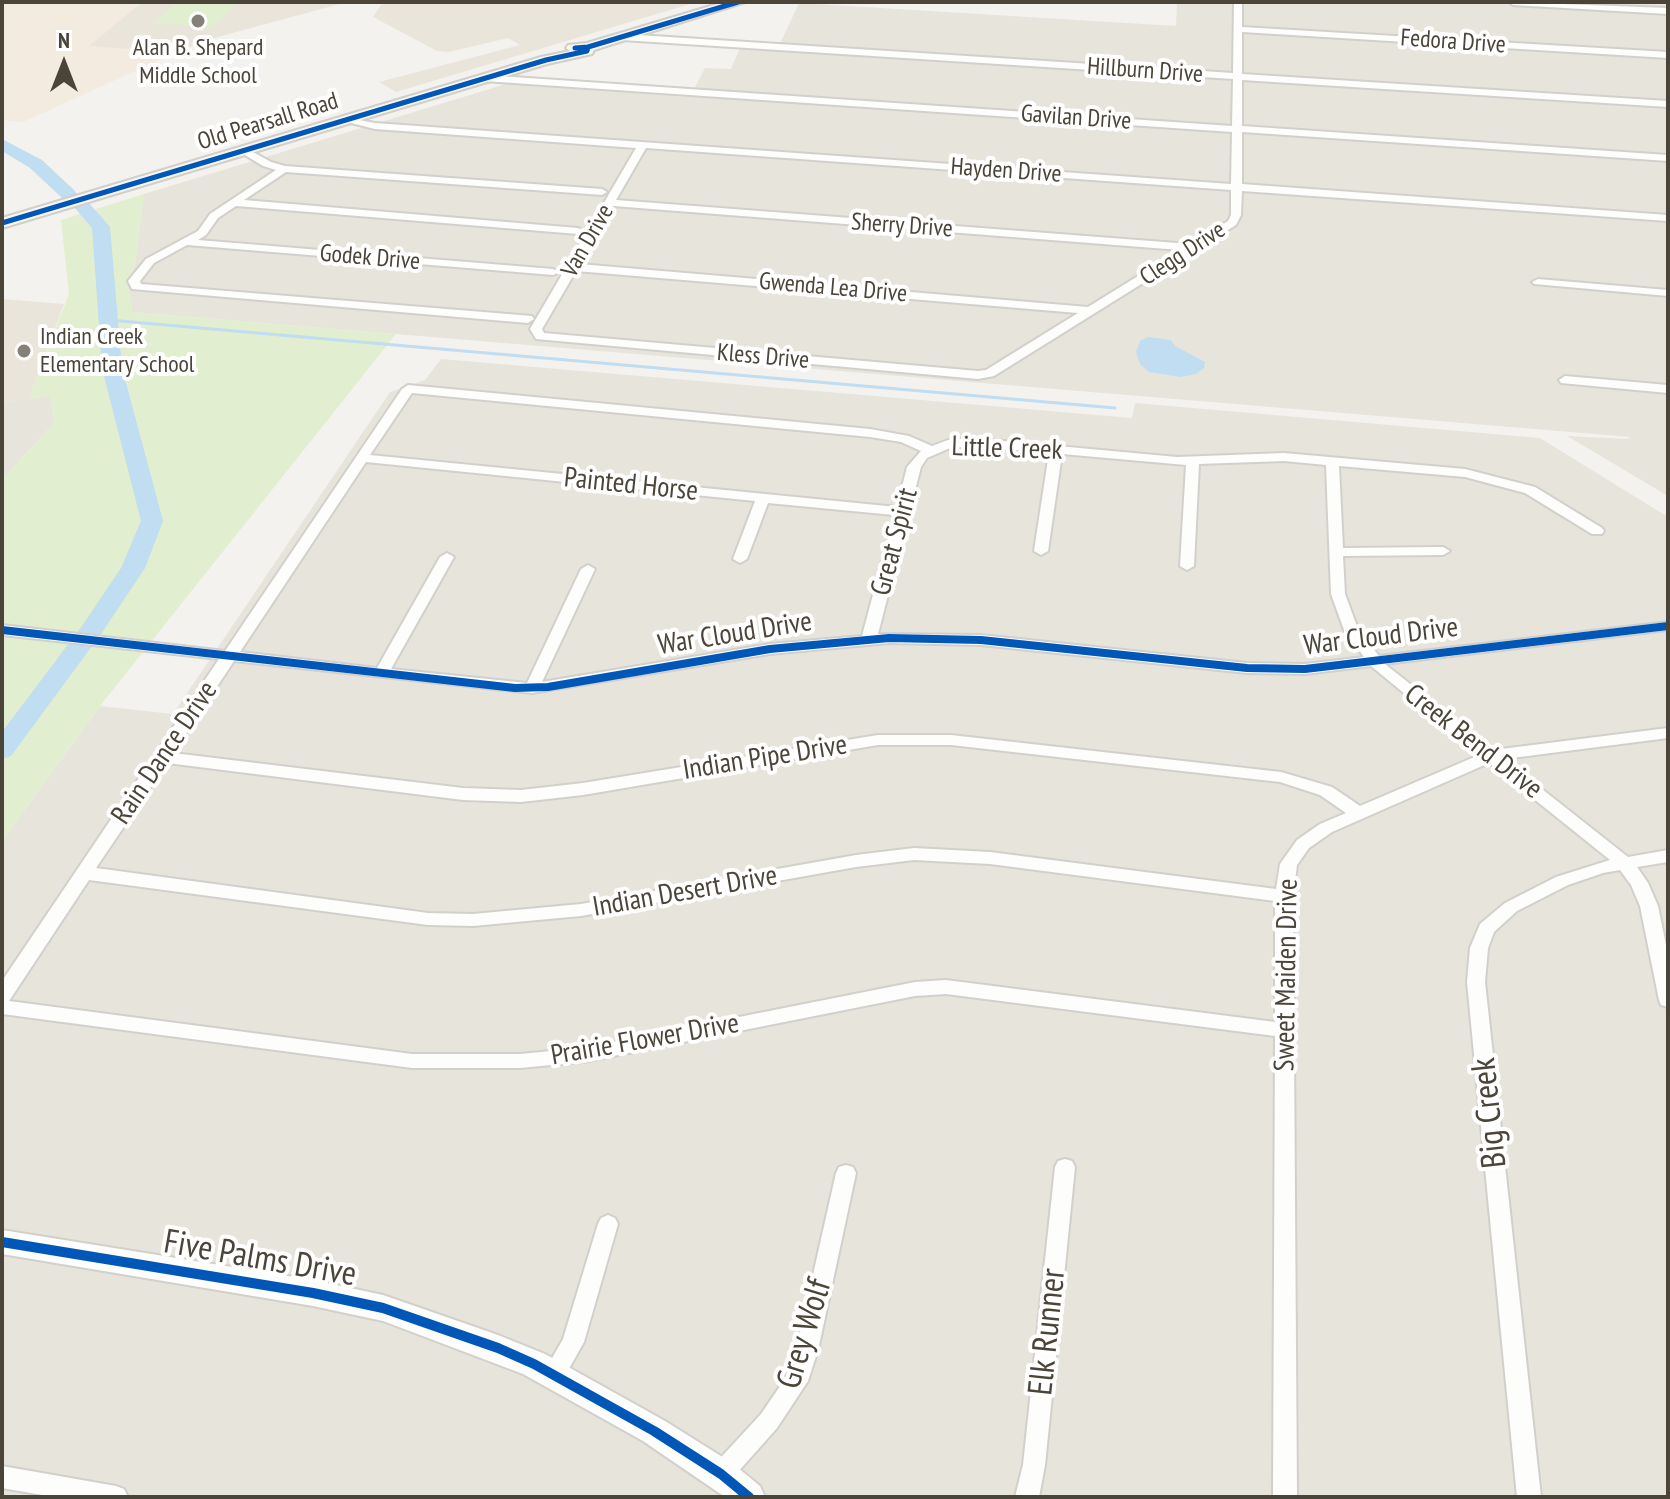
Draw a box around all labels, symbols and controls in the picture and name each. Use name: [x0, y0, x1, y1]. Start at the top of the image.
marker: Alan B. Shepard Middle School: [189, 12, 207, 30]
north arrow: [24, 24, 104, 104]
street label: Fedora Drive: [1399, 24, 1507, 60]
text: N: [58, 26, 70, 54]
place label: Alan B. Shepard Middle School: [133, 34, 263, 90]
street label: Hillburn Drive: [1086, 53, 1204, 89]
street label: Old Pearsall Road: [194, 87, 342, 157]
street label: Gavilan Drive: [1020, 100, 1132, 136]
street label: Hayden Drive: [950, 153, 1062, 189]
street label: Van Drive: [556, 200, 620, 282]
street label: Sherry Drive: [850, 208, 954, 244]
street label: Clegg Drive: [1135, 216, 1231, 292]
street label: Godek Drive: [319, 239, 421, 277]
street label: Gwenda Lea Drive: [758, 267, 908, 309]
place label: Indian Creek Elementary School: [40, 323, 194, 379]
street label: Kless Drive: [716, 339, 810, 375]
marker: Indian Creek Elementary School: [15, 342, 33, 360]
street label: Little Creek: [951, 430, 1063, 468]
street label: Painted Horse: [562, 461, 700, 509]
street label: Great Spirit: [865, 485, 925, 599]
street label: War Cloud Drive: [656, 605, 814, 663]
street label: War Cloud Drive: [1302, 611, 1460, 663]
street label: Rain Dance Drive: [105, 675, 225, 831]
street label: Creek Bend Drive: [1397, 678, 1549, 806]
street label: Indian Pipe Drive: [681, 728, 849, 788]
street label: Indian Desert Drive: [590, 859, 780, 925]
street label: Sweet Maiden Drive: [1269, 878, 1305, 1072]
street label: Prairie Flower Drive: [548, 1007, 742, 1073]
street label: Big Creek: [1464, 1056, 1516, 1170]
street label: Five Palms Drive: [161, 1222, 359, 1296]
street label: Elk Runner: [1021, 1267, 1075, 1397]
street label: Grey Wolf: [769, 1274, 841, 1394]

